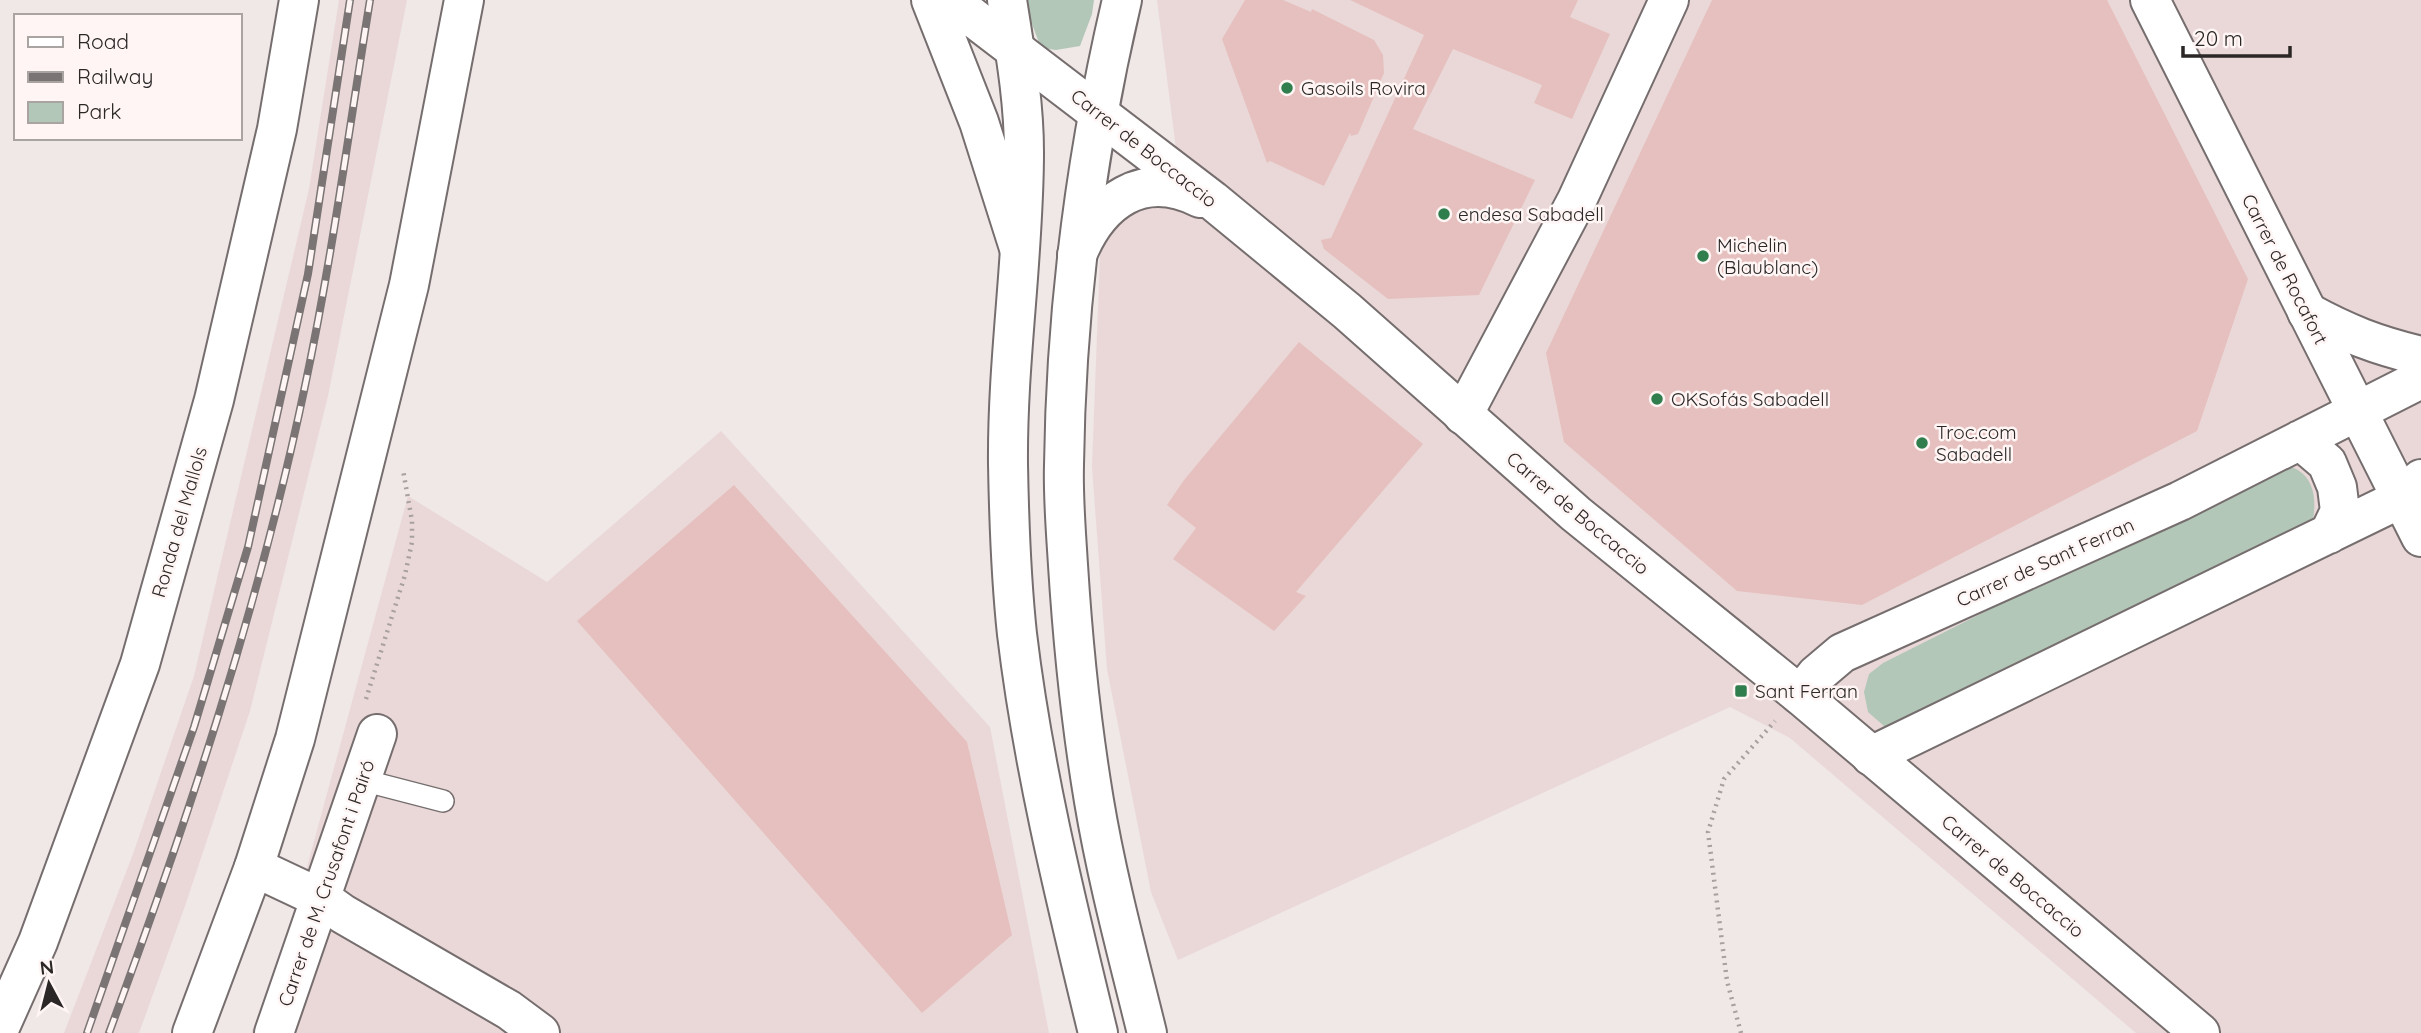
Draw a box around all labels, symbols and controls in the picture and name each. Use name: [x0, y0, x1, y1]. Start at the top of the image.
legend: [14, 14, 242, 140]
scale bar: [2183, 14, 2290, 58]
text: 20 m: [2194, 25, 2243, 51]
text: Road: [77, 28, 129, 54]
text: Railway: [77, 63, 153, 89]
place label: Gasoils Rovira: [1301, 76, 1426, 100]
marker: Gasoils Rovira: [1279, 80, 1295, 96]
street label: Carrer de Boccaccio: [1066, 83, 1222, 213]
text: Park: [77, 98, 121, 124]
street label: Carrer de Rocafort: [2237, 190, 2333, 348]
place label: endesa Sabadell: [1458, 202, 1604, 226]
marker: endesa Sabadell: [1436, 206, 1452, 222]
place label: Michelin (Blaublanc): [1717, 233, 1818, 279]
marker: Michelin (Blaublanc): [1695, 248, 1711, 264]
place label: OKSofás Sabadell: [1671, 387, 1829, 411]
marker: OKSofás Sabadell: [1649, 391, 1665, 407]
place label: Troc.com Sabadell: [1936, 420, 2017, 466]
marker: Troc.com Sabadell: [1914, 435, 1930, 451]
street label: Ronda del Mallols: [146, 444, 212, 600]
street label: Carrer de Boccaccio: [1502, 446, 1654, 580]
street label: Carrer de Sant Ferran: [1953, 512, 2137, 612]
place label: Sant Ferran: [1755, 679, 1858, 703]
marker: Sant Ferran: [1733, 683, 1749, 699]
street label: Carrer de M. Crusafont i Pairó: [272, 756, 380, 1010]
street label: Carrer de Boccaccio: [1937, 809, 2089, 943]
north arrow: [14, 949, 84, 1019]
text: N: [39, 954, 55, 980]

